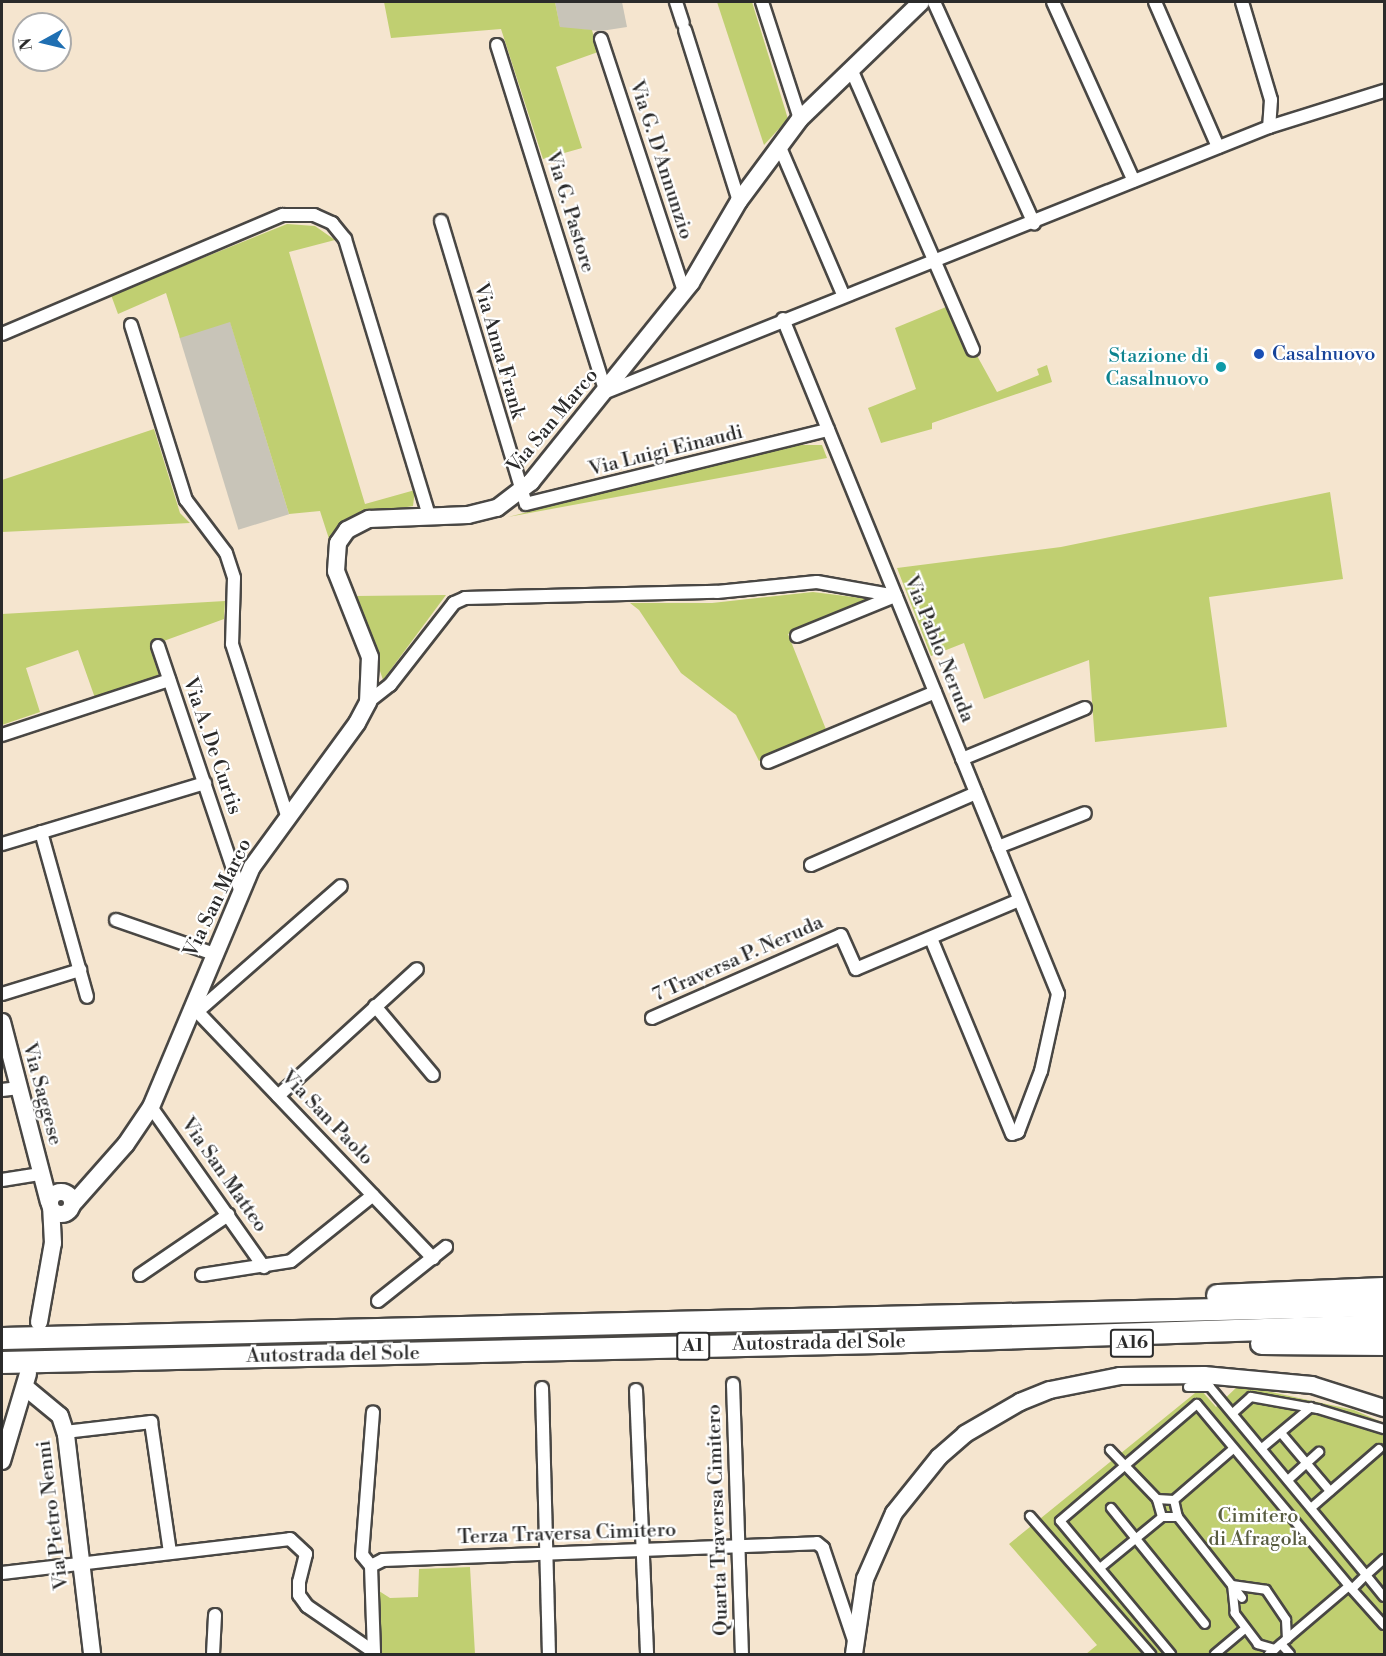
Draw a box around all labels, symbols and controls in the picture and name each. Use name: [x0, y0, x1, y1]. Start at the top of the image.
north arrow: [12, 12, 72, 72]
text: N: [15, 37, 37, 52]
street label: Via G. D'Annunzio: [624, 77, 698, 243]
street label: Via G. Pastore: [540, 148, 600, 276]
street label: Via Anna Frank: [468, 281, 530, 421]
place label: Casalnuovo: [1272, 342, 1376, 366]
place label: Stazione di Casalnuovo: [1105, 344, 1209, 391]
marker: Casalnuovo: [1250, 345, 1268, 363]
marker: Stazione di Casalnuovo: [1214, 360, 1228, 374]
street label: Via San Marco: [502, 364, 604, 478]
street label: Via Luigi Einaudi: [586, 420, 746, 482]
street label: Via Pablo Neruda: [899, 572, 979, 726]
street label: Via A. De Curtis: [177, 674, 247, 818]
street label: Via San Marco: [179, 835, 257, 961]
street label: 7 Traversa P. Neruda: [649, 911, 827, 1007]
street label: Via Saggese: [17, 1040, 67, 1148]
street label: Via San Paolo: [276, 1065, 378, 1171]
street label: Via San Matteo: [176, 1113, 272, 1237]
road number: A16: [1110, 1328, 1154, 1358]
street label: Autostrada del Sole: [732, 1329, 906, 1357]
road number: A1: [675, 1331, 711, 1361]
street label: Autostrada del Sole: [246, 1341, 420, 1369]
street label: Quarta Traversa Cimitero: [702, 1404, 734, 1636]
street label: Via Pietro Nenni: [32, 1439, 74, 1591]
park label: Cimitero di Afragola: [1208, 1504, 1308, 1551]
street label: Terza Traversa Cimitero: [457, 1518, 677, 1550]

